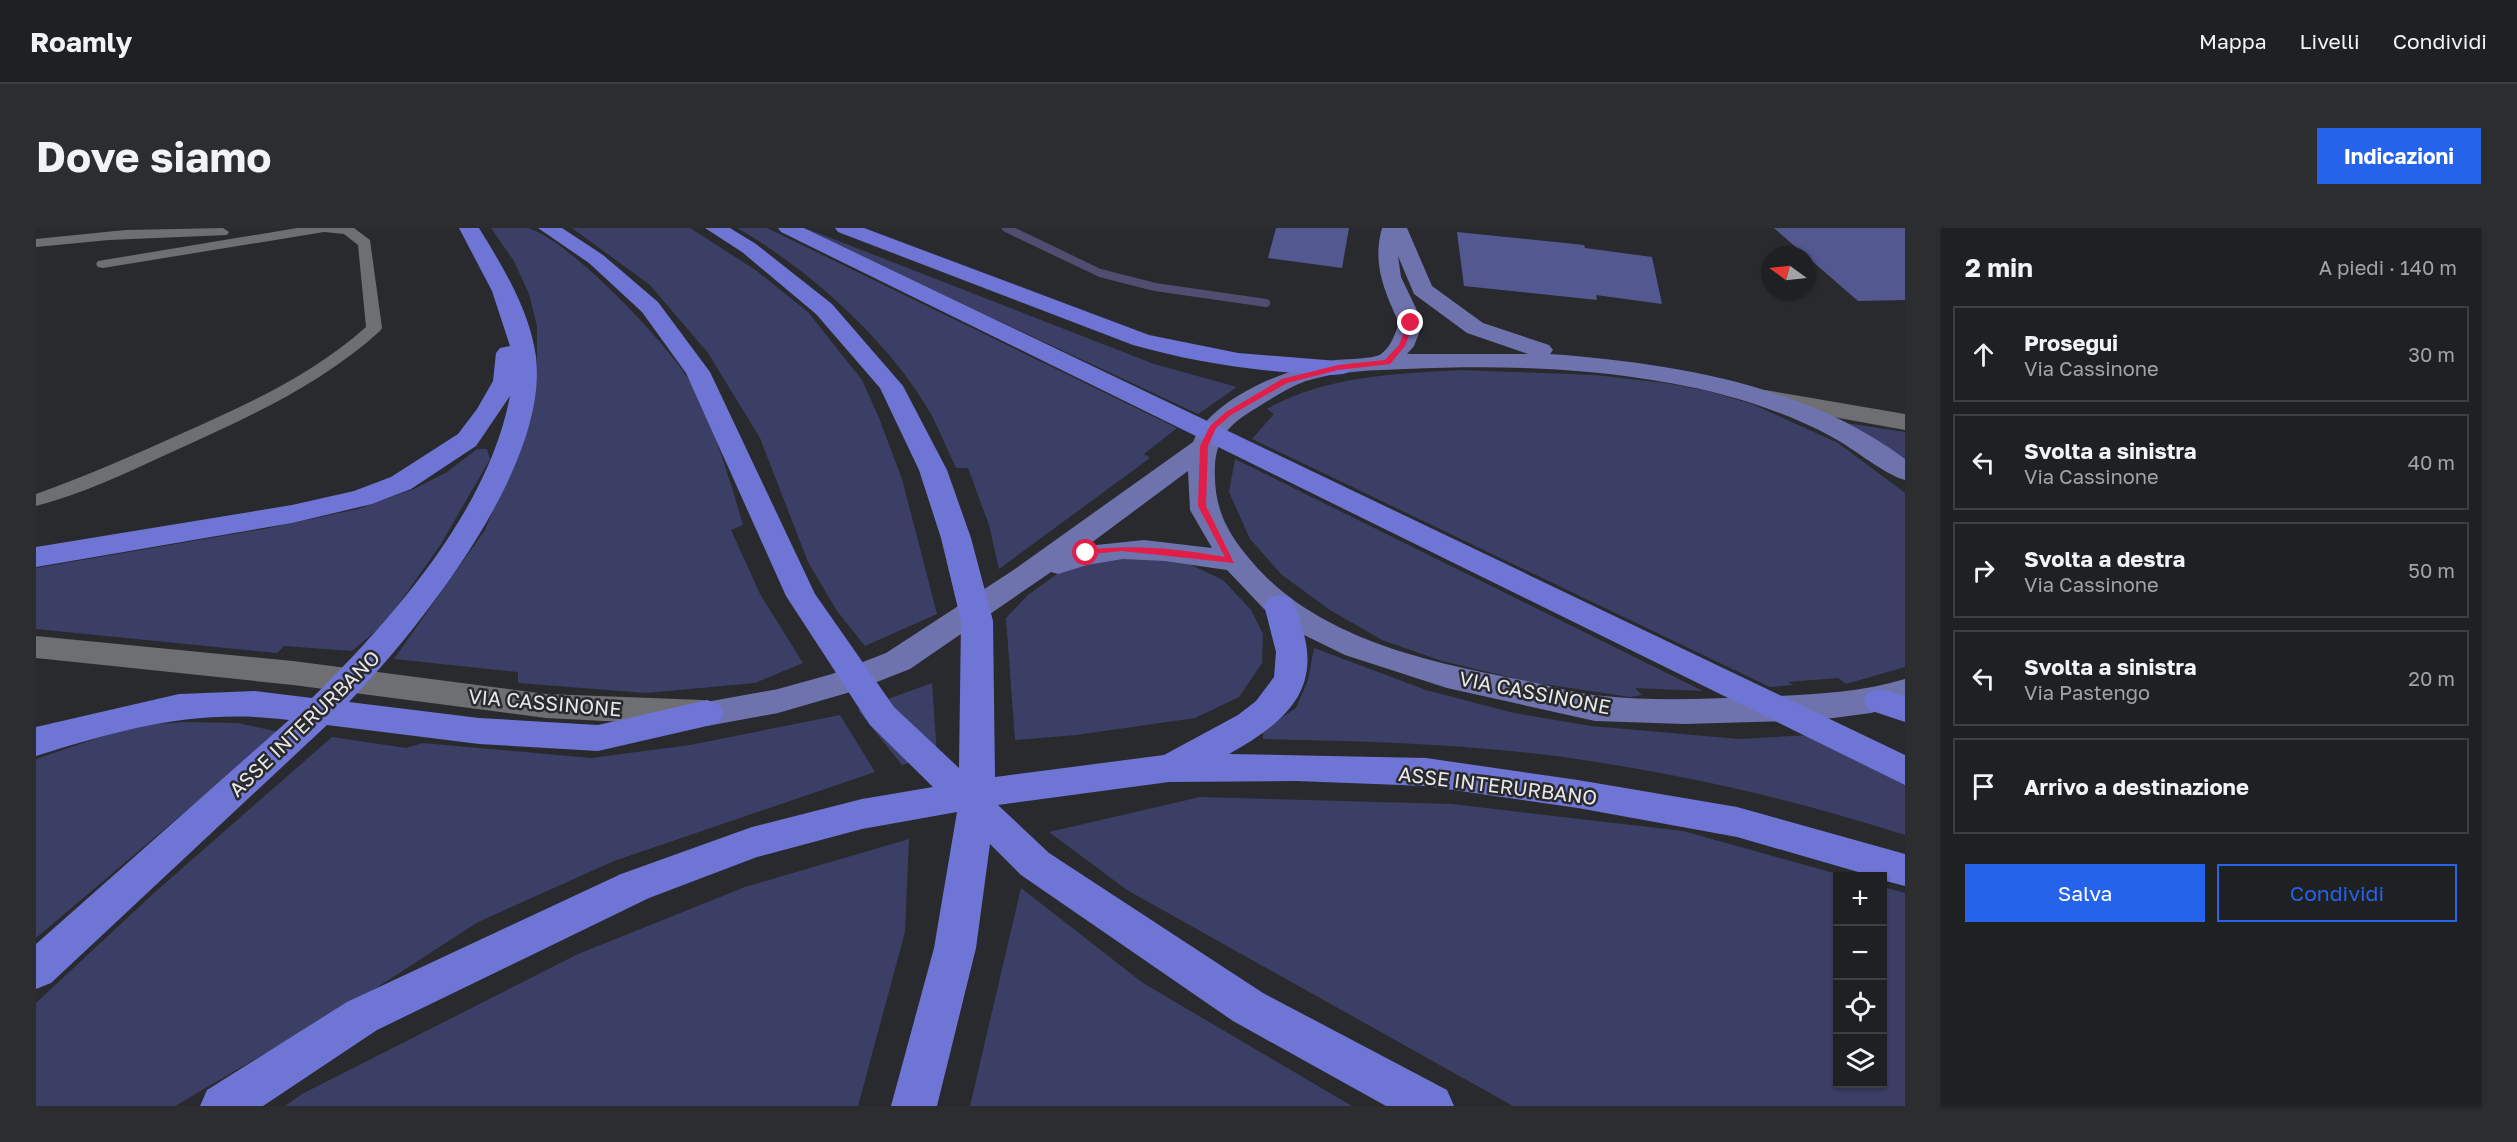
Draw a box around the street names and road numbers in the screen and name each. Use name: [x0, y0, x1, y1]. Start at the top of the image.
street label: ASSE INTERURBANO: [224, 645, 384, 801]
street label: VIA CASSINONE: [1457, 666, 1613, 718]
street label: VIA CASSINONE: [467, 683, 623, 721]
street label: ASSE INTERURBANO: [1397, 761, 1599, 809]

